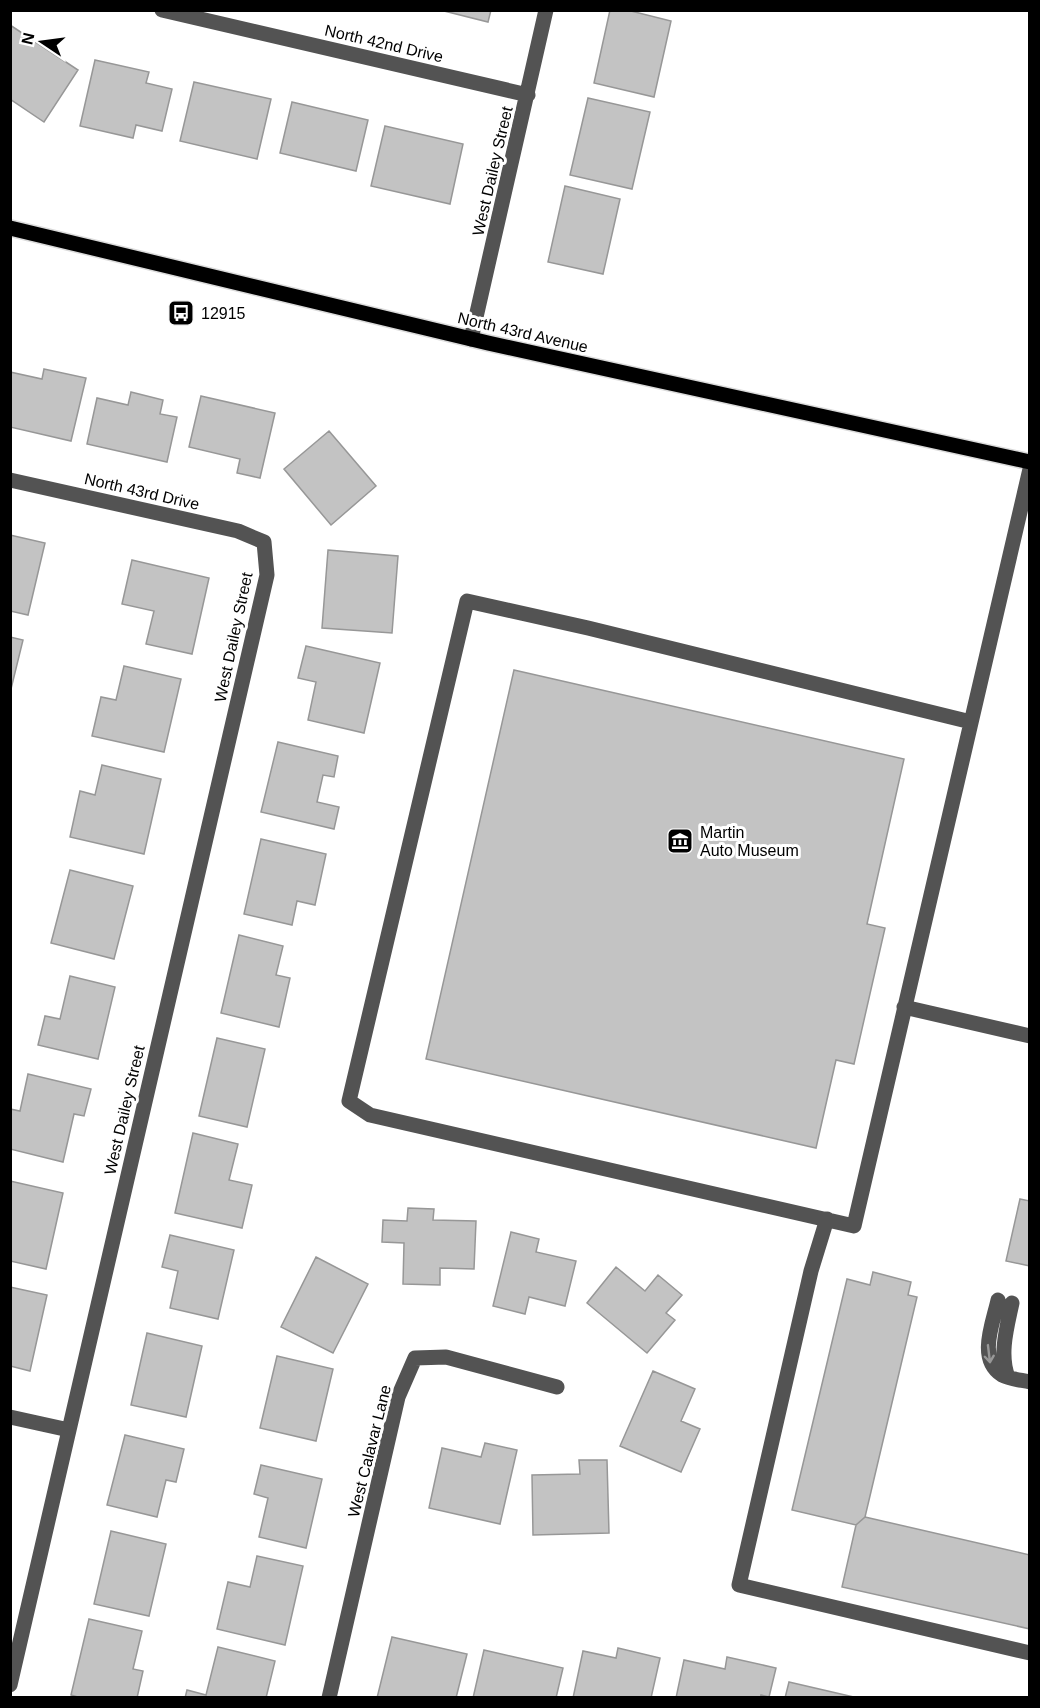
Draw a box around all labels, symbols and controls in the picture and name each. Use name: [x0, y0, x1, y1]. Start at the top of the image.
north arrow: [12, 12, 72, 72]
street label: North 42nd Drive: [323, 22, 445, 65]
text: N: [18, 31, 37, 46]
street label: West Dailey Street: [469, 104, 516, 237]
bus stop icon: 12915: [166, 298, 196, 328]
place label: 12915: [201, 305, 246, 322]
street label: North 43rd Avenue: [456, 309, 590, 356]
street label: North 43rd Drive: [83, 470, 201, 513]
street label: West Dailey Street: [211, 570, 256, 704]
place label: Martin Auto Museum: [700, 824, 799, 859]
museum icon: Martin Auto Museum: [665, 826, 695, 856]
street label: West Dailey Street: [101, 1043, 148, 1176]
one-way arrow: [984, 1344, 995, 1363]
street label: West Calavar Lane: [345, 1383, 394, 1519]

